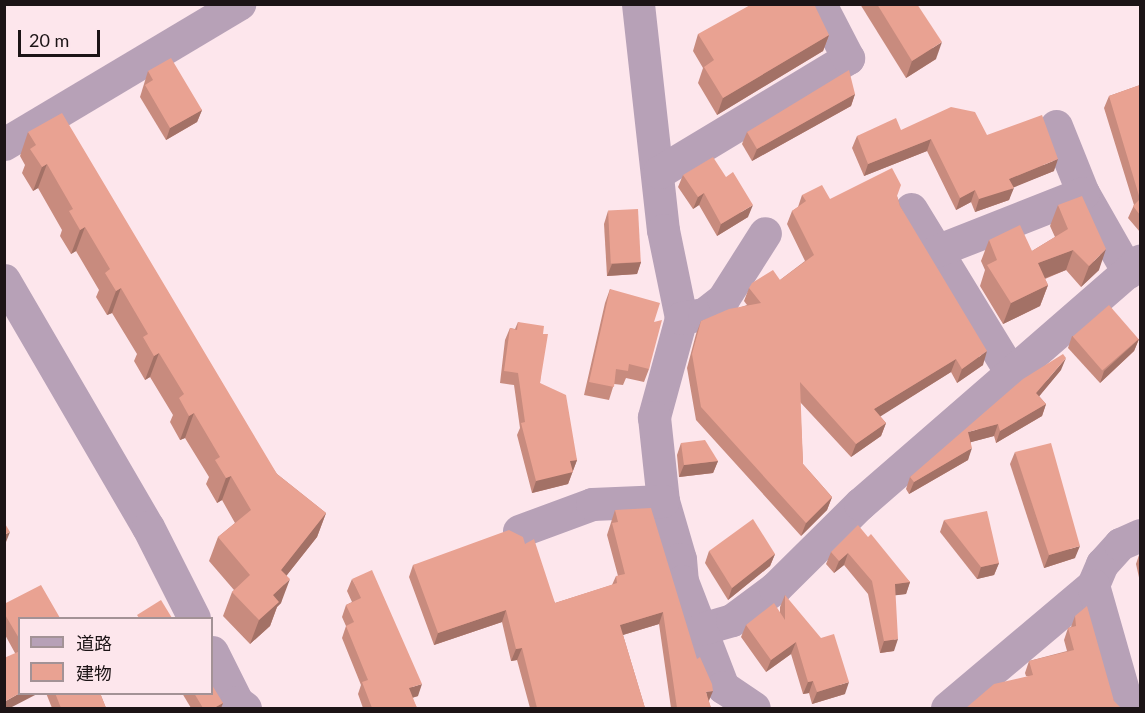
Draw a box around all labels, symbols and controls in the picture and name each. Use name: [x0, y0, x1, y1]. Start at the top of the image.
scale bar: [21, 18, 104, 56]
text: 20 m: [29, 29, 69, 51]
legend: [18, 617, 213, 695]
text: 道路: [76, 632, 112, 654]
text: 建物: [76, 662, 112, 684]

